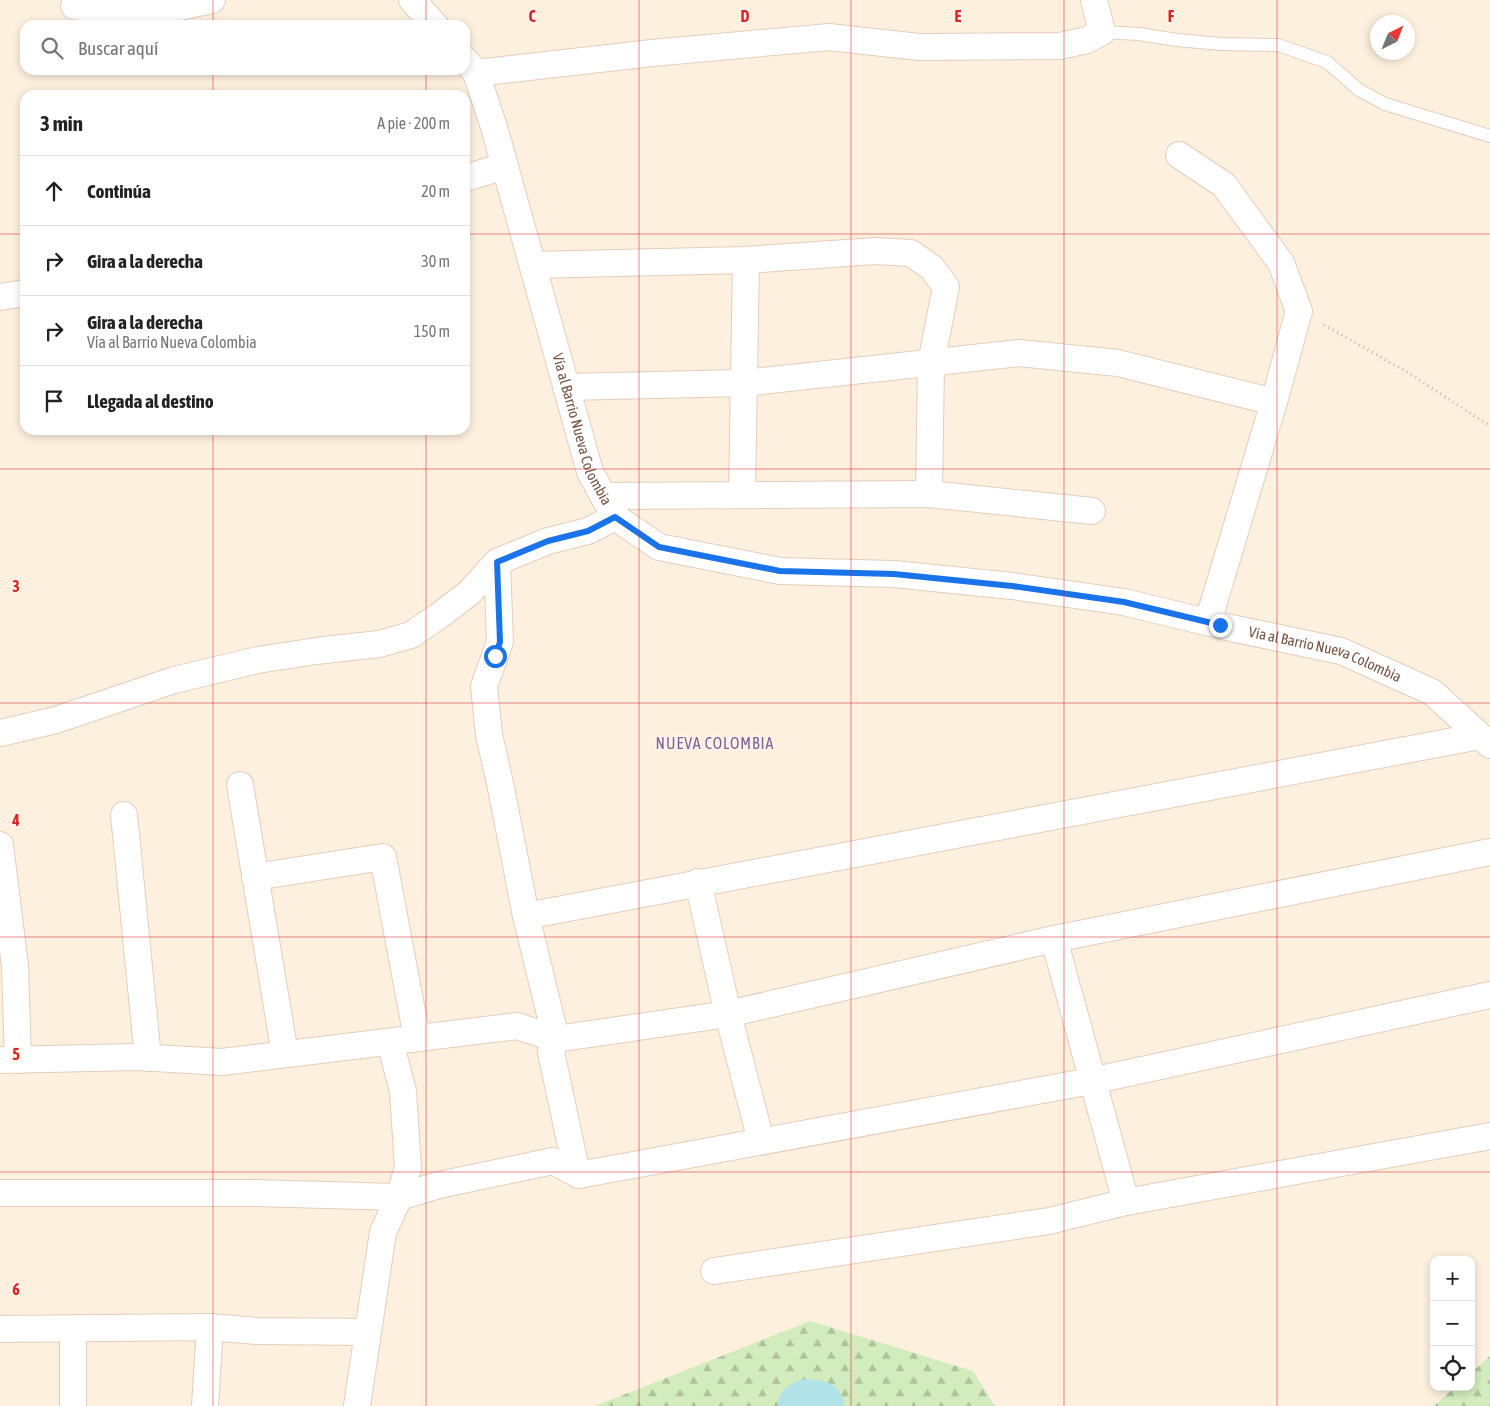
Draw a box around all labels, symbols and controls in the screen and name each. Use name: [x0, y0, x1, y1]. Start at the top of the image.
text: C: [528, 7, 536, 25]
text: D: [741, 7, 750, 25]
text: E: [955, 7, 962, 25]
text: F: [1168, 7, 1175, 25]
north arrow: [1370, 15, 1415, 60]
search box: [20, 20, 470, 75]
icon: search: [38, 34, 66, 62]
text: Buscar aquí: [78, 37, 158, 59]
text: 3 min: [40, 111, 83, 135]
text: A pie · 200 m: [377, 114, 450, 132]
icon: ahead: [40, 177, 68, 205]
text: Continúa: [87, 180, 151, 202]
text: 20 m: [421, 182, 450, 200]
icon: right: [40, 247, 68, 275]
text: Gira a la derecha: [87, 250, 203, 272]
text: 30 m: [421, 252, 450, 270]
text: Gira a la derecha: [87, 311, 203, 333]
icon: right: [40, 317, 68, 345]
text: 150 m: [414, 322, 450, 340]
text: Vía al Barrio Nueva Colombia: [87, 333, 257, 351]
street label: Vía al Barrio Nueva Colombia: [549, 351, 616, 508]
icon: arrive: [40, 387, 68, 415]
text: Llegada al destino: [87, 390, 214, 412]
text: 3: [12, 577, 20, 595]
route end: [1209, 614, 1232, 637]
street label: Vía al Barrio Nueva Colombia: [1247, 623, 1404, 685]
route start: [484, 645, 507, 668]
district label: NUEVA COLOMBIA: [656, 734, 774, 752]
text: 4: [11, 811, 20, 829]
text: 5: [12, 1045, 20, 1063]
map controls: [1430, 1256, 1475, 1391]
button: +: [1430, 1256, 1475, 1301]
text: 6: [12, 1280, 20, 1298]
button: −: [1430, 1301, 1475, 1346]
button: locate: [1430, 1346, 1475, 1391]

